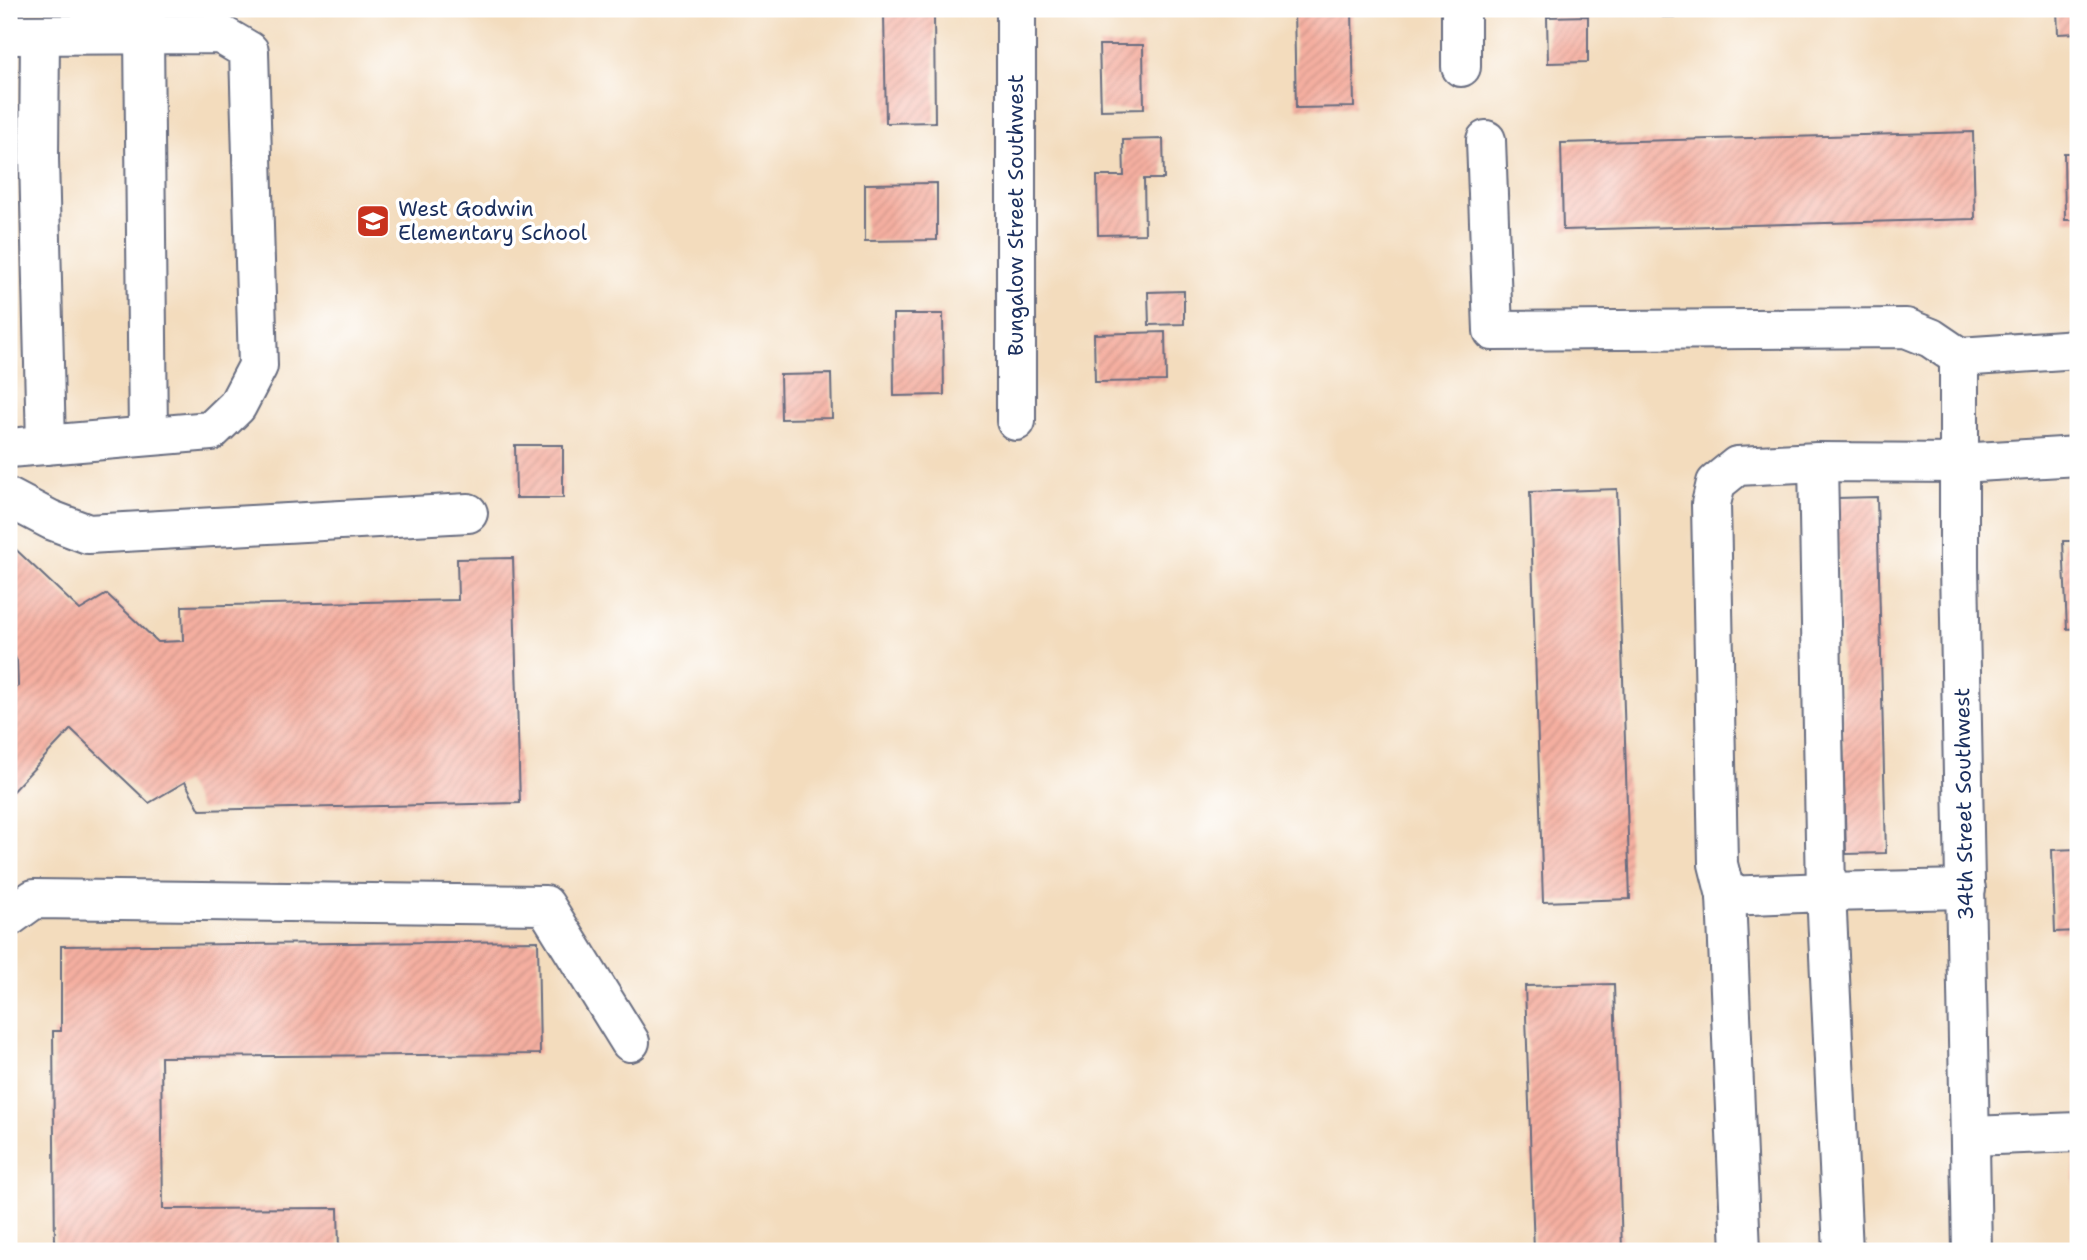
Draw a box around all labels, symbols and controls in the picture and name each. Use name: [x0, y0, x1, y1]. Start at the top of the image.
street label: Bungalow Street Southwest: [1002, 74, 1030, 356]
place label: West Godwin Elementary School: [398, 195, 588, 247]
school or university icon: West Godwin Elementary School: [354, 202, 392, 240]
street label: 34th Street Southwest: [1948, 687, 1980, 921]

